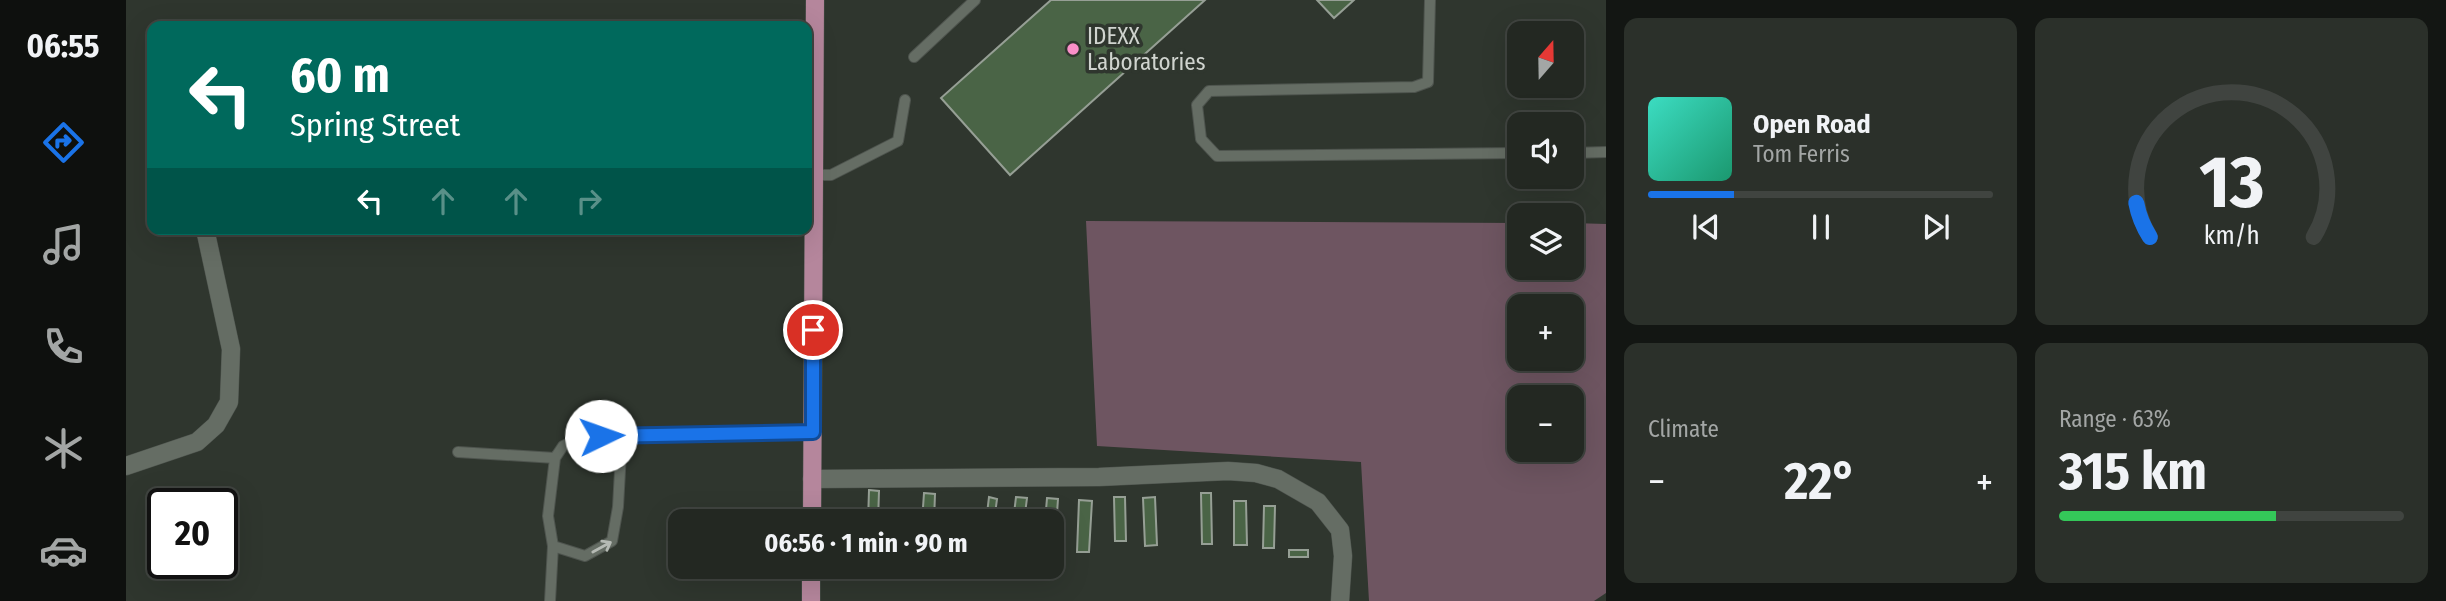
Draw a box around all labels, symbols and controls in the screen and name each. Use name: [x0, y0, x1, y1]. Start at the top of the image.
north arrow: [1507, 21, 1584, 98]
map controls: [1507, 21, 1584, 462]
place label: IDEXX Laboratories: [1087, 22, 1206, 76]
text: 06:55: [26, 27, 100, 65]
marker: IDEXX Laboratories: [1065, 41, 1081, 57]
text: 60 m: [290, 46, 390, 105]
icon: left: [175, 49, 266, 140]
text: Spring Street: [290, 106, 460, 144]
text: Open Road: [1753, 109, 1871, 140]
button: sound: [1507, 112, 1584, 189]
icon: directions: [39, 118, 88, 167]
text: Tom Ferris: [1753, 140, 1850, 168]
text: 13: [2199, 140, 2264, 227]
icon: left: [351, 182, 389, 220]
icon: ahead: [424, 182, 462, 220]
icon: ahead: [497, 182, 535, 220]
icon: right: [570, 182, 608, 220]
button: layers: [1507, 203, 1584, 280]
icon: previous: [1687, 208, 1725, 246]
icon: pause: [1802, 208, 1840, 246]
icon: next: [1917, 208, 1955, 246]
icon: music: [39, 220, 88, 269]
text: km/h: [2204, 221, 2259, 251]
button: +: [1507, 294, 1584, 371]
pin: [783, 300, 843, 360]
icon: arrive: [794, 311, 832, 349]
icon: phone: [39, 322, 88, 371]
button: −: [1507, 385, 1584, 462]
position arrow: [564, 399, 638, 473]
text: Range · 63%: [2059, 405, 2171, 433]
text: Climate: [1648, 415, 1719, 443]
icon: climate: [39, 424, 88, 473]
text: 315 km: [2059, 440, 2207, 503]
text: 22°: [1784, 450, 1857, 513]
text: −: [1648, 459, 1665, 505]
text: +: [1976, 459, 1993, 505]
speed limit sign: 20: [147, 488, 238, 579]
icon: car: [39, 526, 88, 575]
text: 06:56 · 1 min · 90 m: [764, 528, 968, 559]
one-way arrow: [591, 540, 612, 553]

